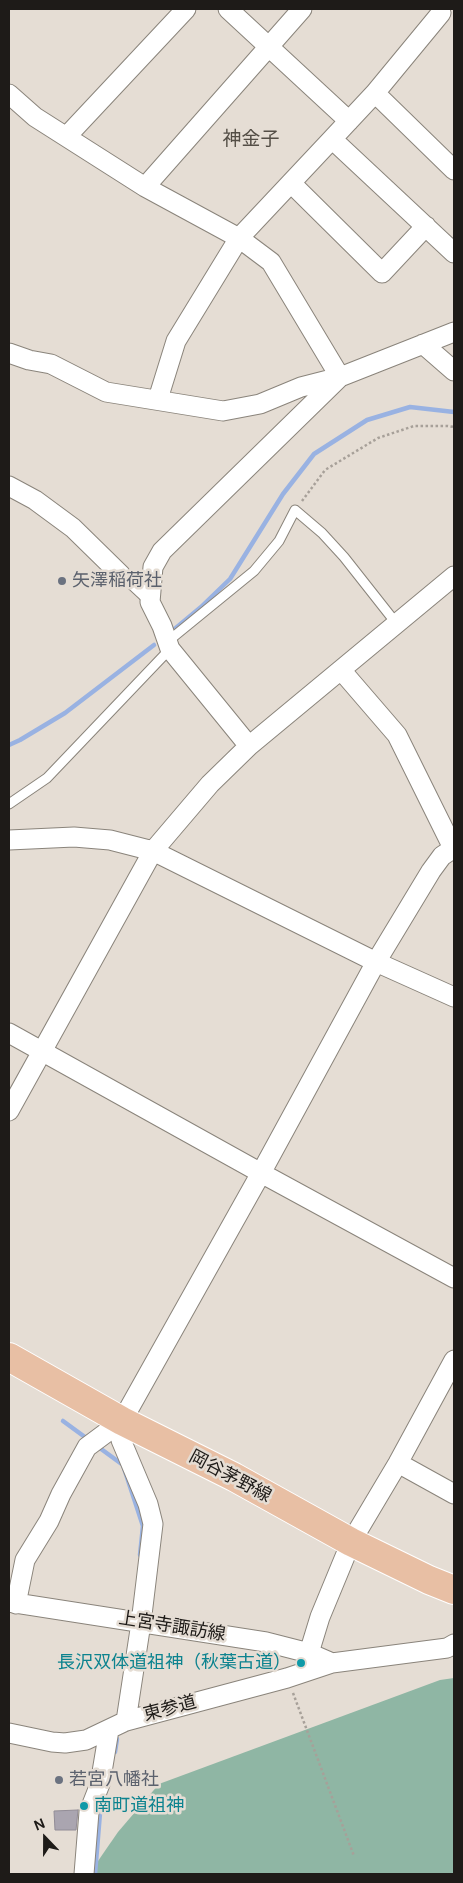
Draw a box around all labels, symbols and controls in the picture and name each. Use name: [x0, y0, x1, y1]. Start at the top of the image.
district label: 神金子: [223, 129, 279, 151]
place label: 矢澤稲荷社: [72, 570, 162, 592]
marker: 矢澤稲荷社: [56, 575, 68, 587]
street label: 岡谷茅野線: [185, 1446, 275, 1508]
street label: 上宮寺諏訪線: [117, 1608, 227, 1646]
place label: 長沢双体道祖神（秋葉古道）: [57, 1652, 291, 1674]
marker: 長沢双体道祖神（秋葉古道）: [295, 1657, 307, 1669]
street label: 東参道: [141, 1692, 199, 1726]
place label: 若宮八幡社: [69, 1769, 159, 1791]
marker: 若宮八幡社: [53, 1774, 65, 1786]
place label: 南町道祖神: [94, 1795, 184, 1817]
marker: 南町道祖神: [78, 1800, 90, 1812]
north arrow: [20, 1813, 70, 1863]
text: N: [31, 1814, 47, 1834]

